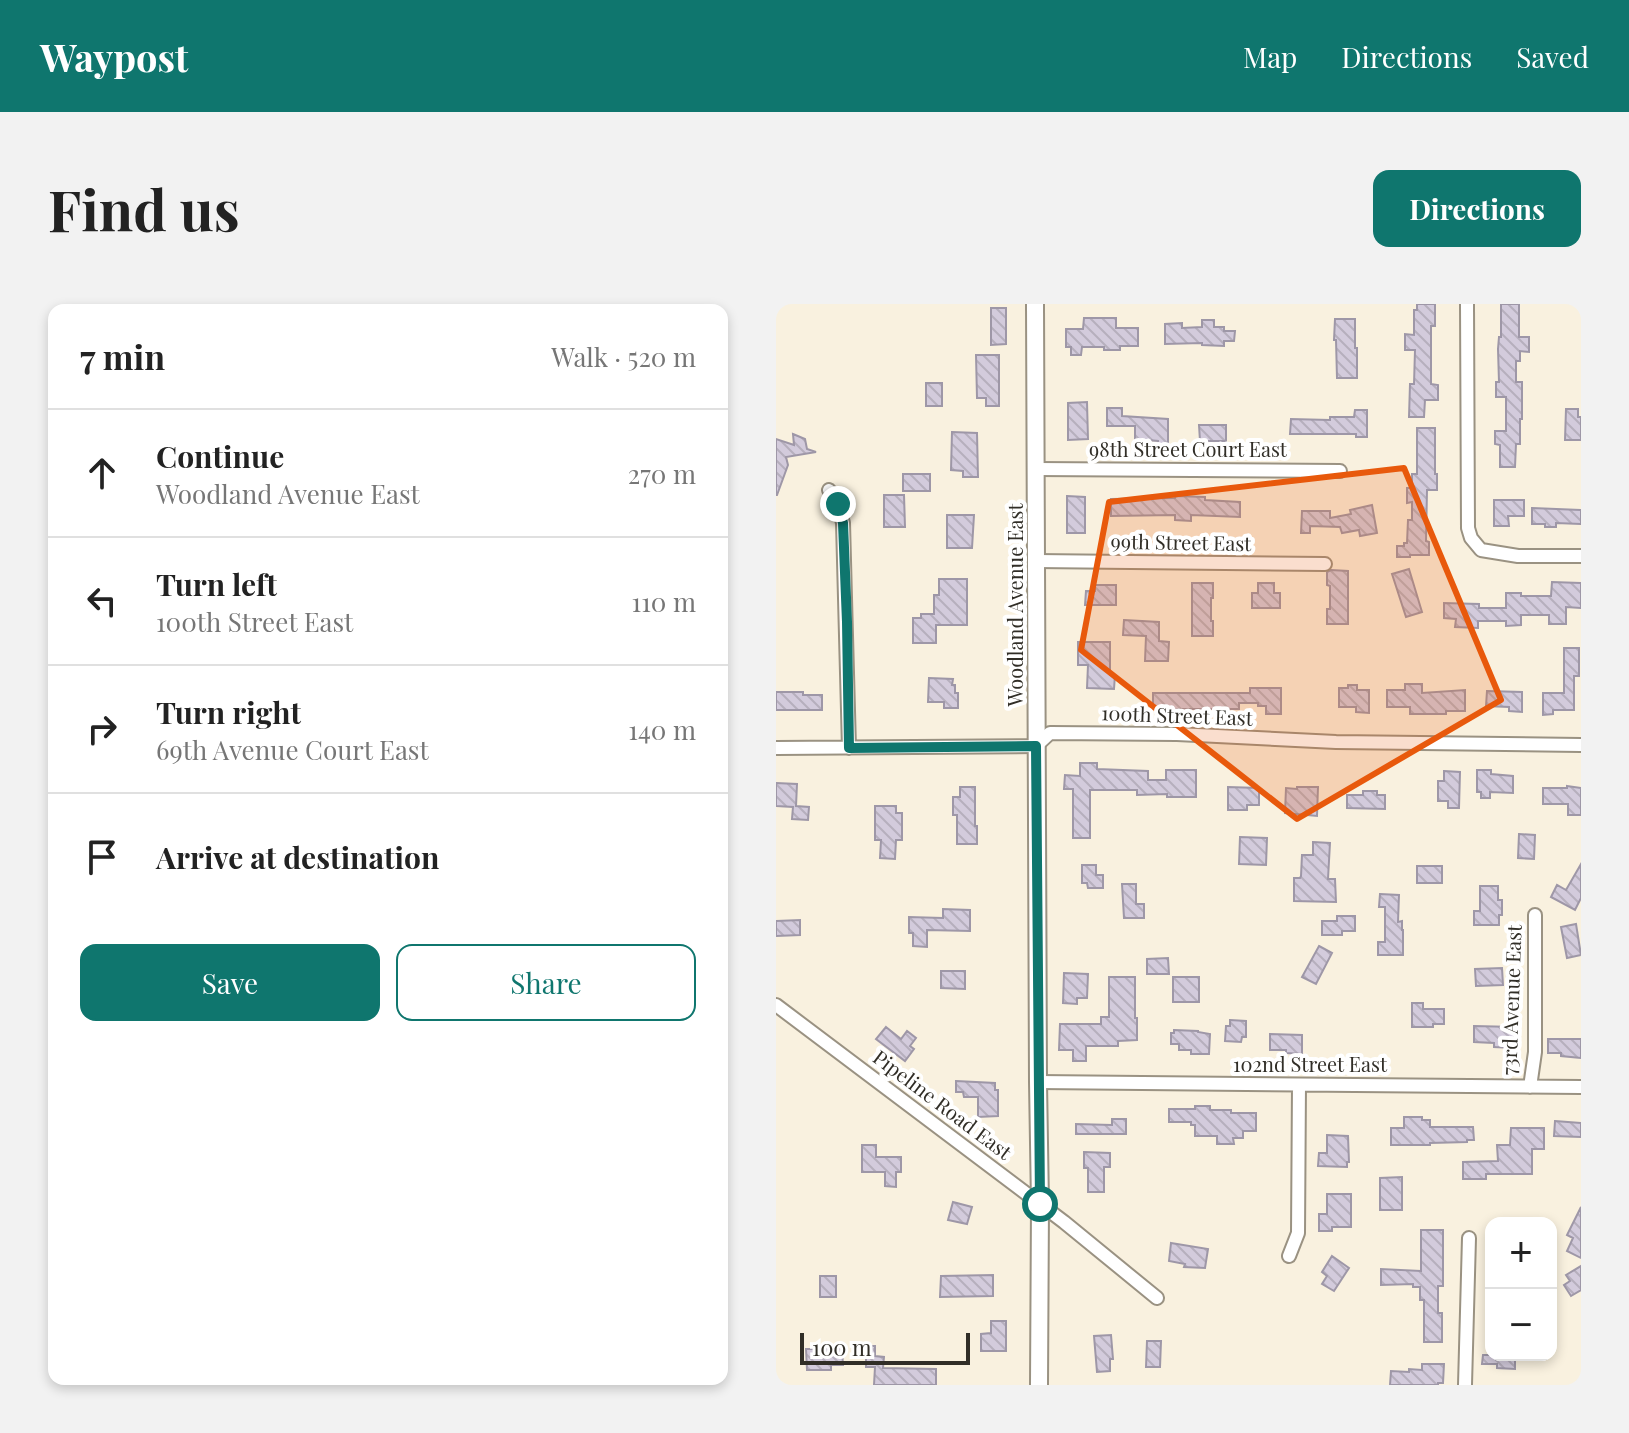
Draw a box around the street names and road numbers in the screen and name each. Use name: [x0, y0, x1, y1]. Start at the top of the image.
street label: 98th Street Court East: [1089, 435, 1288, 462]
street label: Woodland Avenue East: [1001, 503, 1028, 707]
street label: 99th Street East: [1110, 527, 1253, 556]
street label: 100th Street East: [1101, 698, 1254, 731]
street label: 73rd Avenue East: [1494, 923, 1527, 1076]
street label: Pipeline Road East: [868, 1043, 1018, 1165]
street label: 102nd Street East: [1233, 1050, 1388, 1077]

